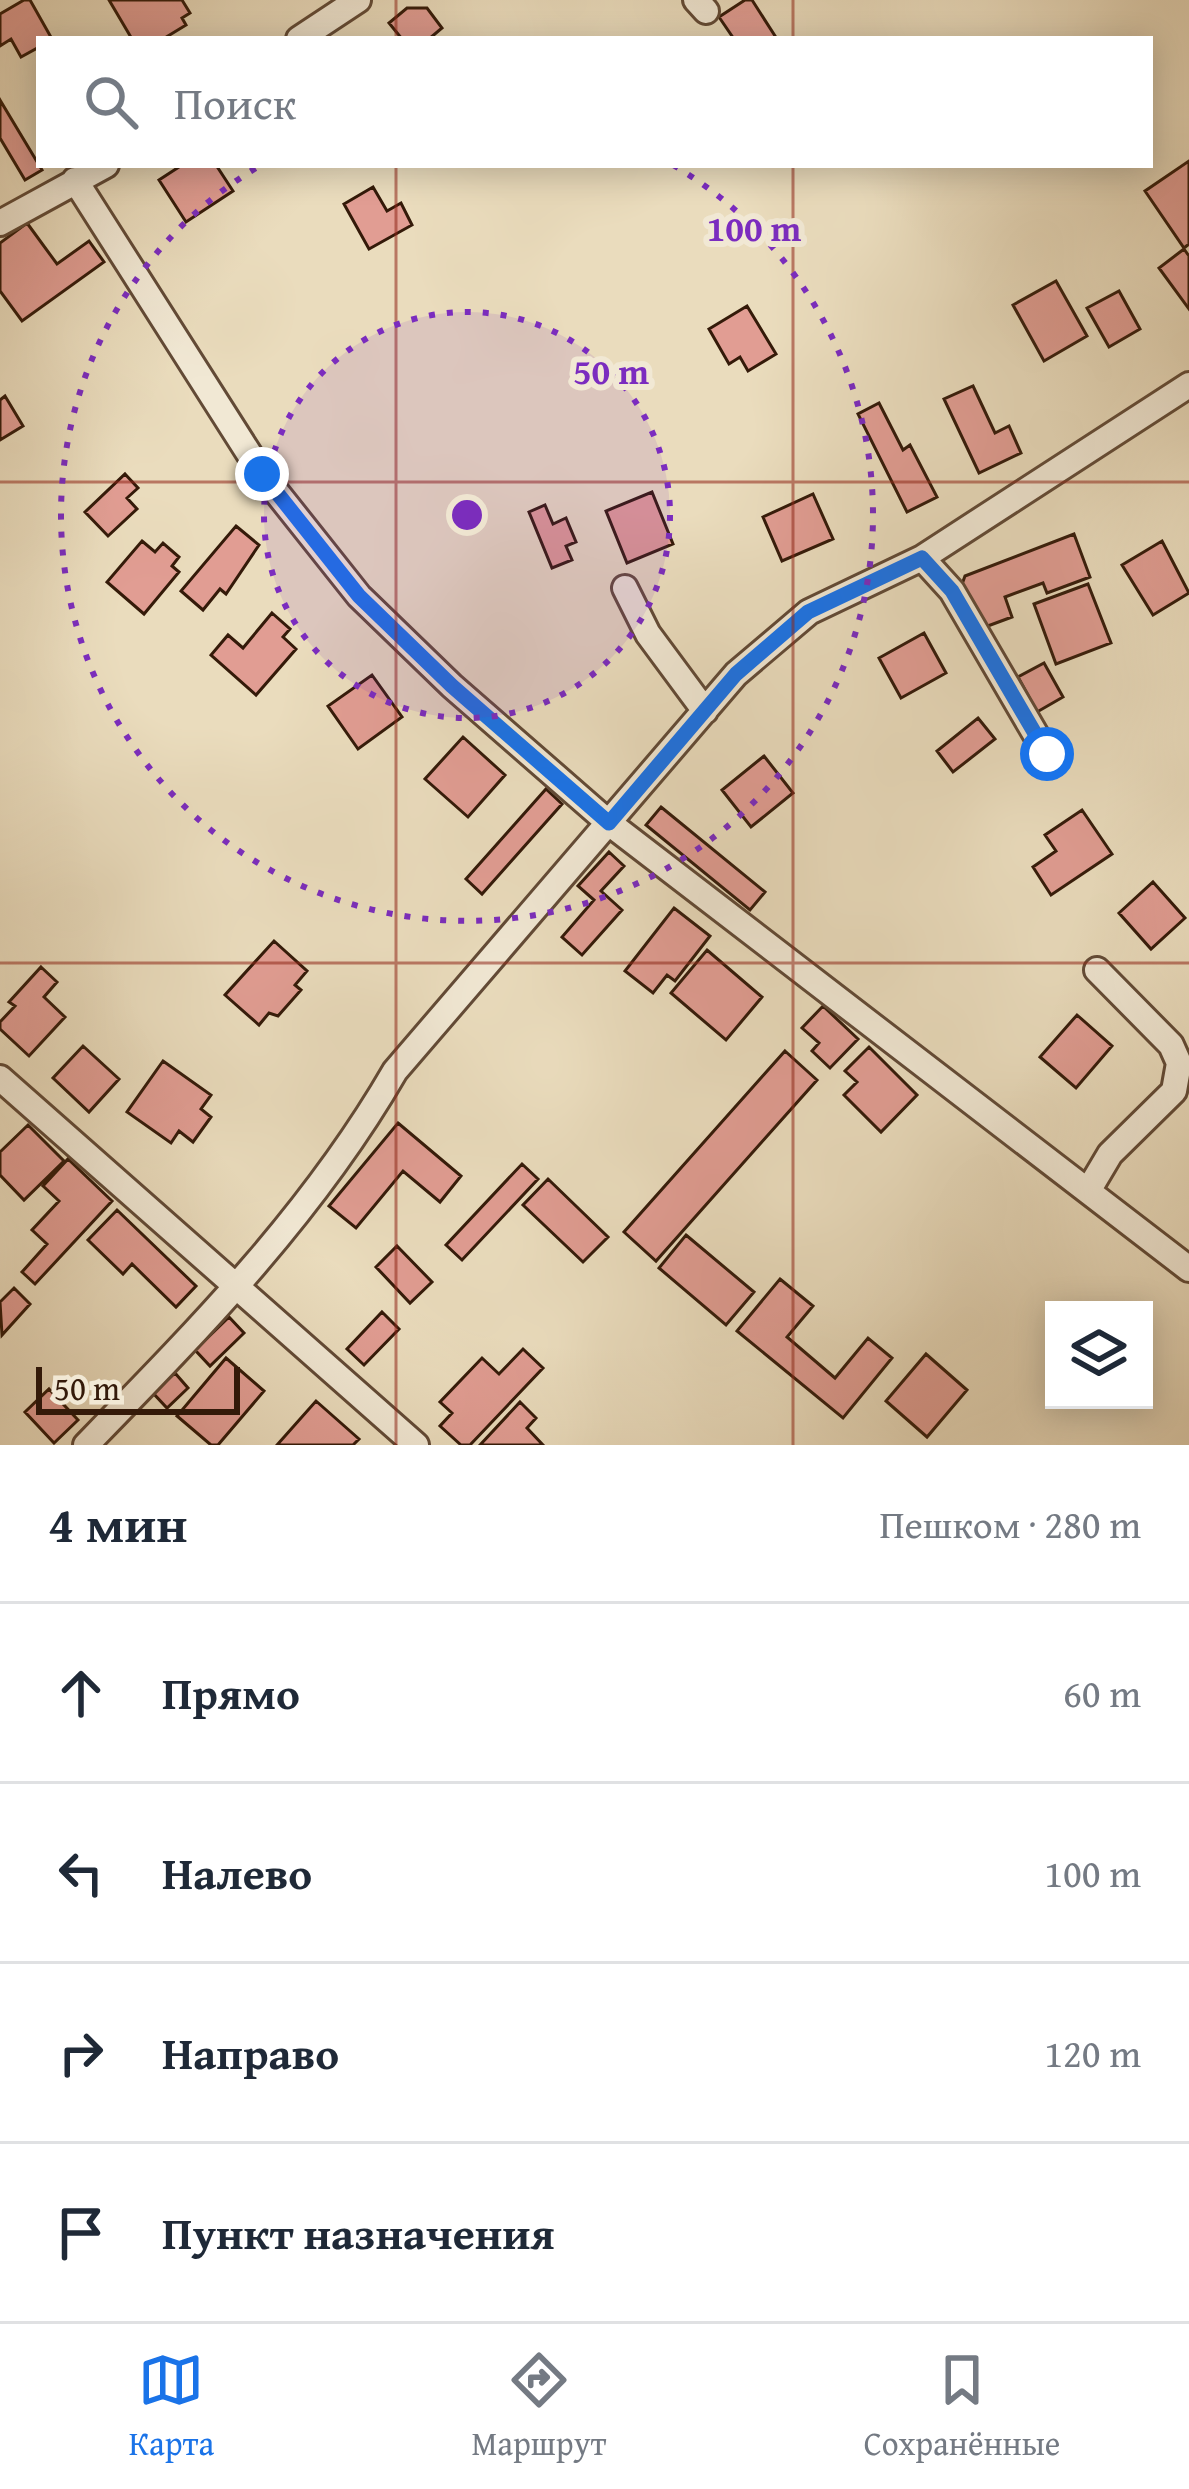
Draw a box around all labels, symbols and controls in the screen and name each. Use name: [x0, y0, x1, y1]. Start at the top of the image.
search box: [36, 36, 1153, 168]
icon: search: [78, 69, 144, 135]
text: Поиск: [174, 70, 296, 135]
text: 100 m: [707, 201, 802, 254]
text: 50 m: [573, 344, 649, 397]
route end: [235, 447, 289, 501]
centre of rings: [446, 494, 488, 536]
route start: [1020, 727, 1074, 781]
map controls: [1045, 1301, 1153, 1409]
button: layers: [1045, 1301, 1153, 1409]
scale bar: [36, 1361, 240, 1414]
text: 50 m: [54, 1364, 120, 1412]
text: 4 мин: [48, 1486, 187, 1561]
text: Пешком · 280 m: [879, 1495, 1141, 1552]
icon: ahead: [48, 1660, 114, 1726]
text: Прямо: [162, 1660, 300, 1725]
text: 60 m: [1063, 1664, 1141, 1721]
icon: left: [48, 1840, 114, 1906]
text: Налево: [162, 1840, 312, 1905]
text: 100 m: [1044, 1844, 1141, 1901]
icon: right: [48, 2020, 114, 2086]
text: Направо: [162, 2020, 339, 2085]
text: 120 m: [1044, 2024, 1141, 2081]
icon: arrive: [48, 2200, 114, 2266]
text: Пункт назначения: [162, 2200, 555, 2265]
tab: Карта: [129, 2347, 214, 2467]
tab: Маршрут: [471, 2347, 606, 2467]
tab: Сохранённые: [864, 2347, 1060, 2467]

